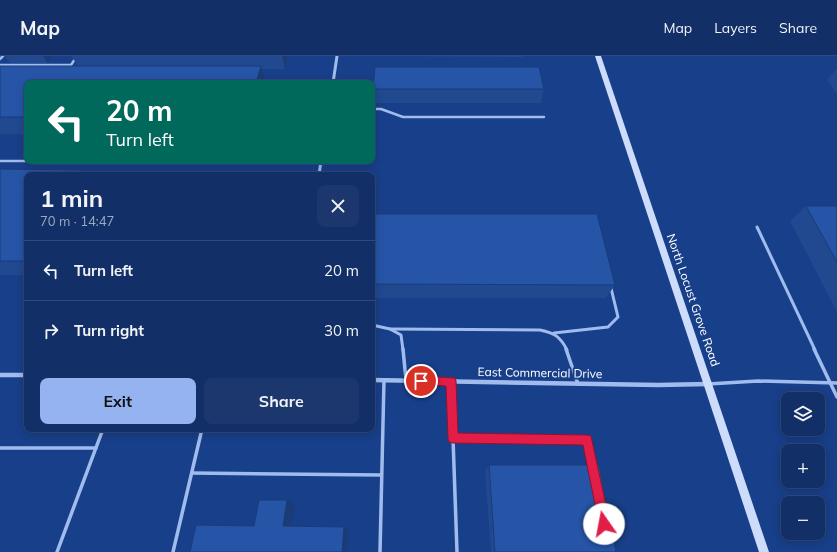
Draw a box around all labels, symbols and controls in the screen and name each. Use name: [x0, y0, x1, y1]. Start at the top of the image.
text: Map: [20, 16, 60, 40]
text: Map: [663, 19, 692, 37]
text: Layers: [714, 19, 757, 37]
text: Share: [779, 19, 817, 37]
text: 20 m: [106, 93, 172, 128]
icon: left: [40, 96, 92, 148]
text: Turn left: [106, 128, 174, 151]
text: 1 min: [40, 183, 103, 213]
button: close: [317, 185, 359, 227]
text: 70 m · 14:47: [40, 213, 114, 229]
street label: North Locust Grove Road: [664, 231, 723, 368]
icon: left: [40, 260, 62, 282]
text: Turn left: [74, 261, 133, 280]
text: 20 m: [324, 261, 359, 280]
icon: right: [40, 320, 62, 342]
text: Turn right: [74, 321, 144, 340]
text: 30 m: [324, 321, 359, 340]
pin: [404, 364, 438, 398]
street label: East Commercial Drive: [477, 364, 603, 381]
icon: arrive: [410, 370, 432, 392]
button: Exit: [40, 378, 196, 424]
button: Share: [204, 378, 359, 424]
map controls: [781, 392, 825, 540]
button: layers: [781, 392, 825, 436]
button: +: [781, 444, 825, 488]
button: −: [781, 496, 825, 540]
position arrow: [583, 503, 625, 545]

